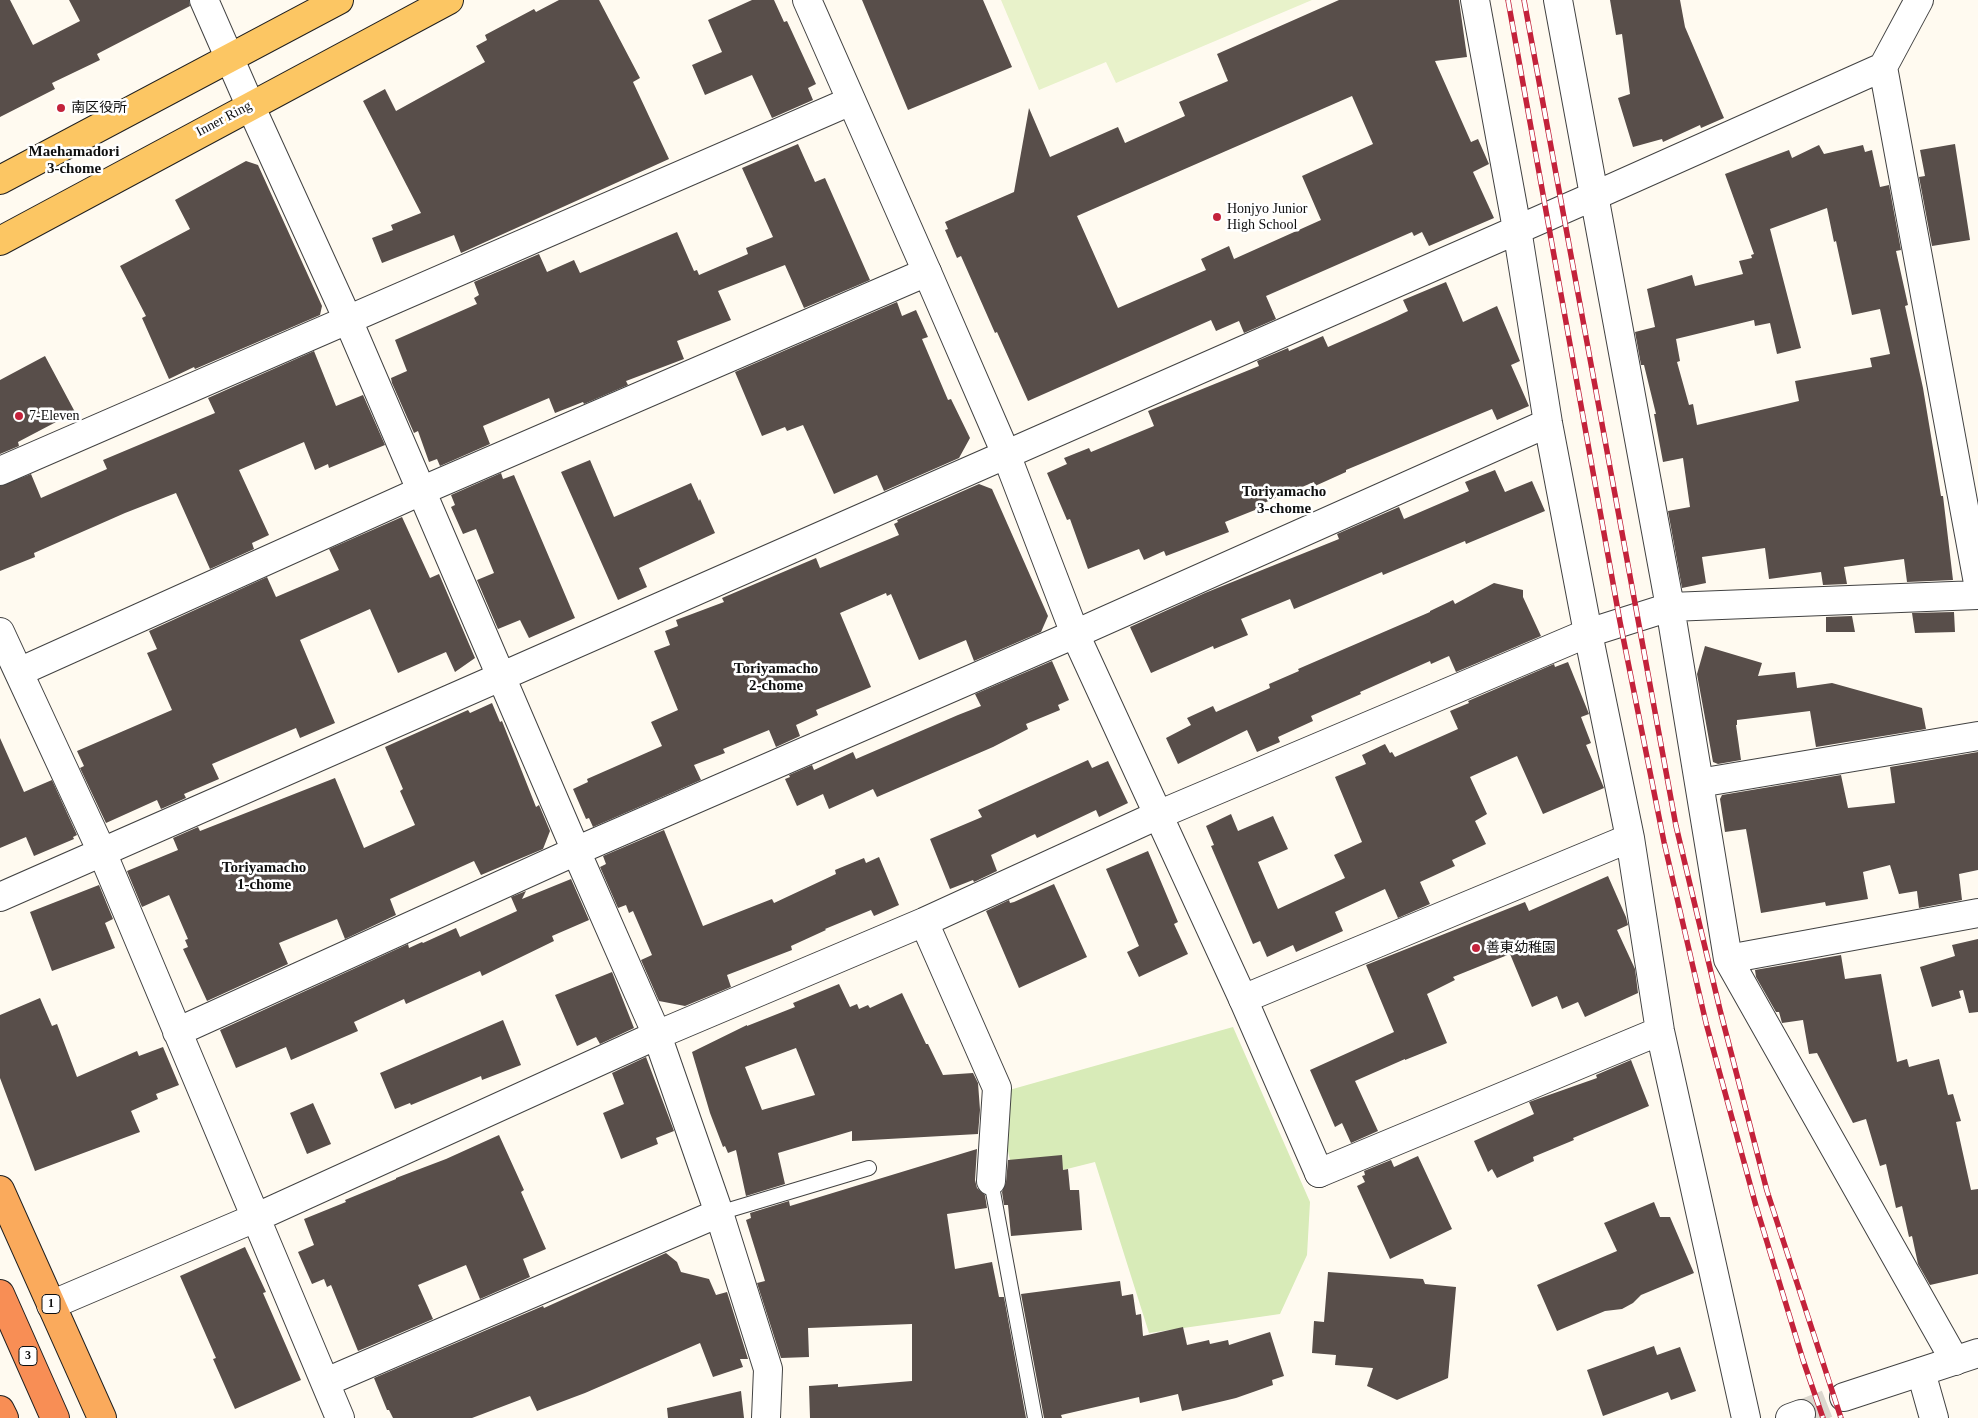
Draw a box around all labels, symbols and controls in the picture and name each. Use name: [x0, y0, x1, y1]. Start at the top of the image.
street label: Inner Ring: [193, 97, 255, 141]
place label: 南区役所: [71, 100, 127, 116]
marker: 南区役所: [55, 102, 67, 114]
district label: Maehamadori 3-chome: [29, 143, 119, 178]
place label: Honjyo Junior High School: [1227, 201, 1308, 233]
marker: Honjyo Junior High School: [1211, 211, 1223, 223]
place label: 7-Eleven: [29, 408, 80, 424]
marker: 7-Eleven: [13, 410, 25, 422]
district label: Toriyamacho 3-chome: [1242, 483, 1326, 518]
district label: Toriyamacho 2-chome: [734, 660, 818, 695]
district label: Toriyamacho 1-chome: [222, 859, 306, 894]
place label: 善東幼稚園: [1486, 940, 1556, 956]
marker: 善東幼稚園: [1470, 942, 1482, 954]
road number: 1: [42, 1295, 60, 1314]
road number: 3: [19, 1346, 37, 1365]

